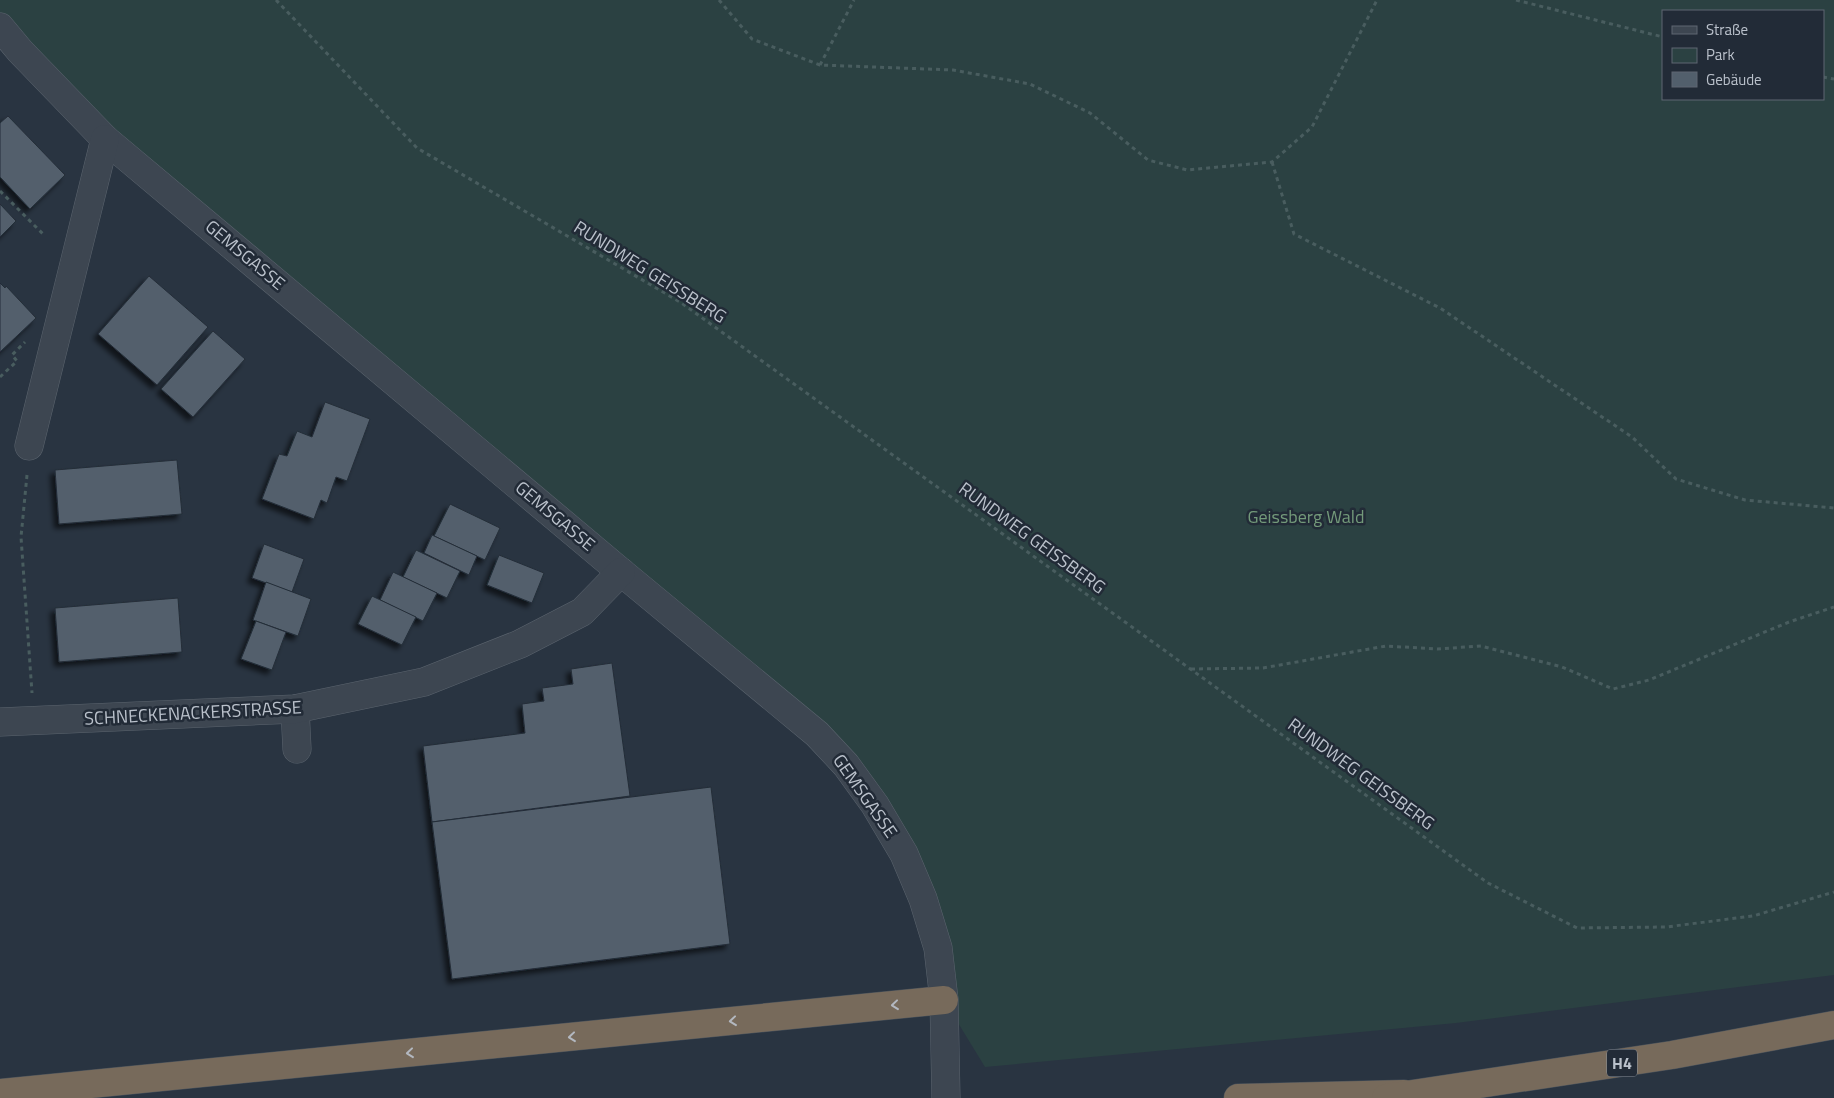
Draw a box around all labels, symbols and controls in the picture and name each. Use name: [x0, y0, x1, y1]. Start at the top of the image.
legend: [1662, 10, 1824, 100]
text: Straße: [1706, 18, 1748, 41]
text: Park: [1706, 43, 1735, 66]
text: Gebäude: [1706, 68, 1762, 91]
street label: GEMSGASSE: [199, 213, 291, 296]
street label: RUNDWEG GEISSBERG: [569, 214, 732, 330]
street label: GEMSGASSE: [509, 474, 601, 557]
street label: RUNDWEG GEISSBERG: [953, 475, 1111, 600]
park label: Geissberg Wald: [1247, 503, 1365, 530]
street label: SCHNECKENACKERSTRASSE: [84, 693, 302, 732]
street label: RUNDWEG GEISSBERG: [1282, 711, 1440, 836]
street label: GEMSGASSE: [827, 748, 904, 843]
one-way arrow: [891, 999, 899, 1010]
one-way arrow: [729, 1015, 737, 1026]
one-way arrow: [567, 1031, 575, 1042]
one-way arrow: [406, 1048, 414, 1059]
road number: H4: [1607, 1050, 1637, 1076]

